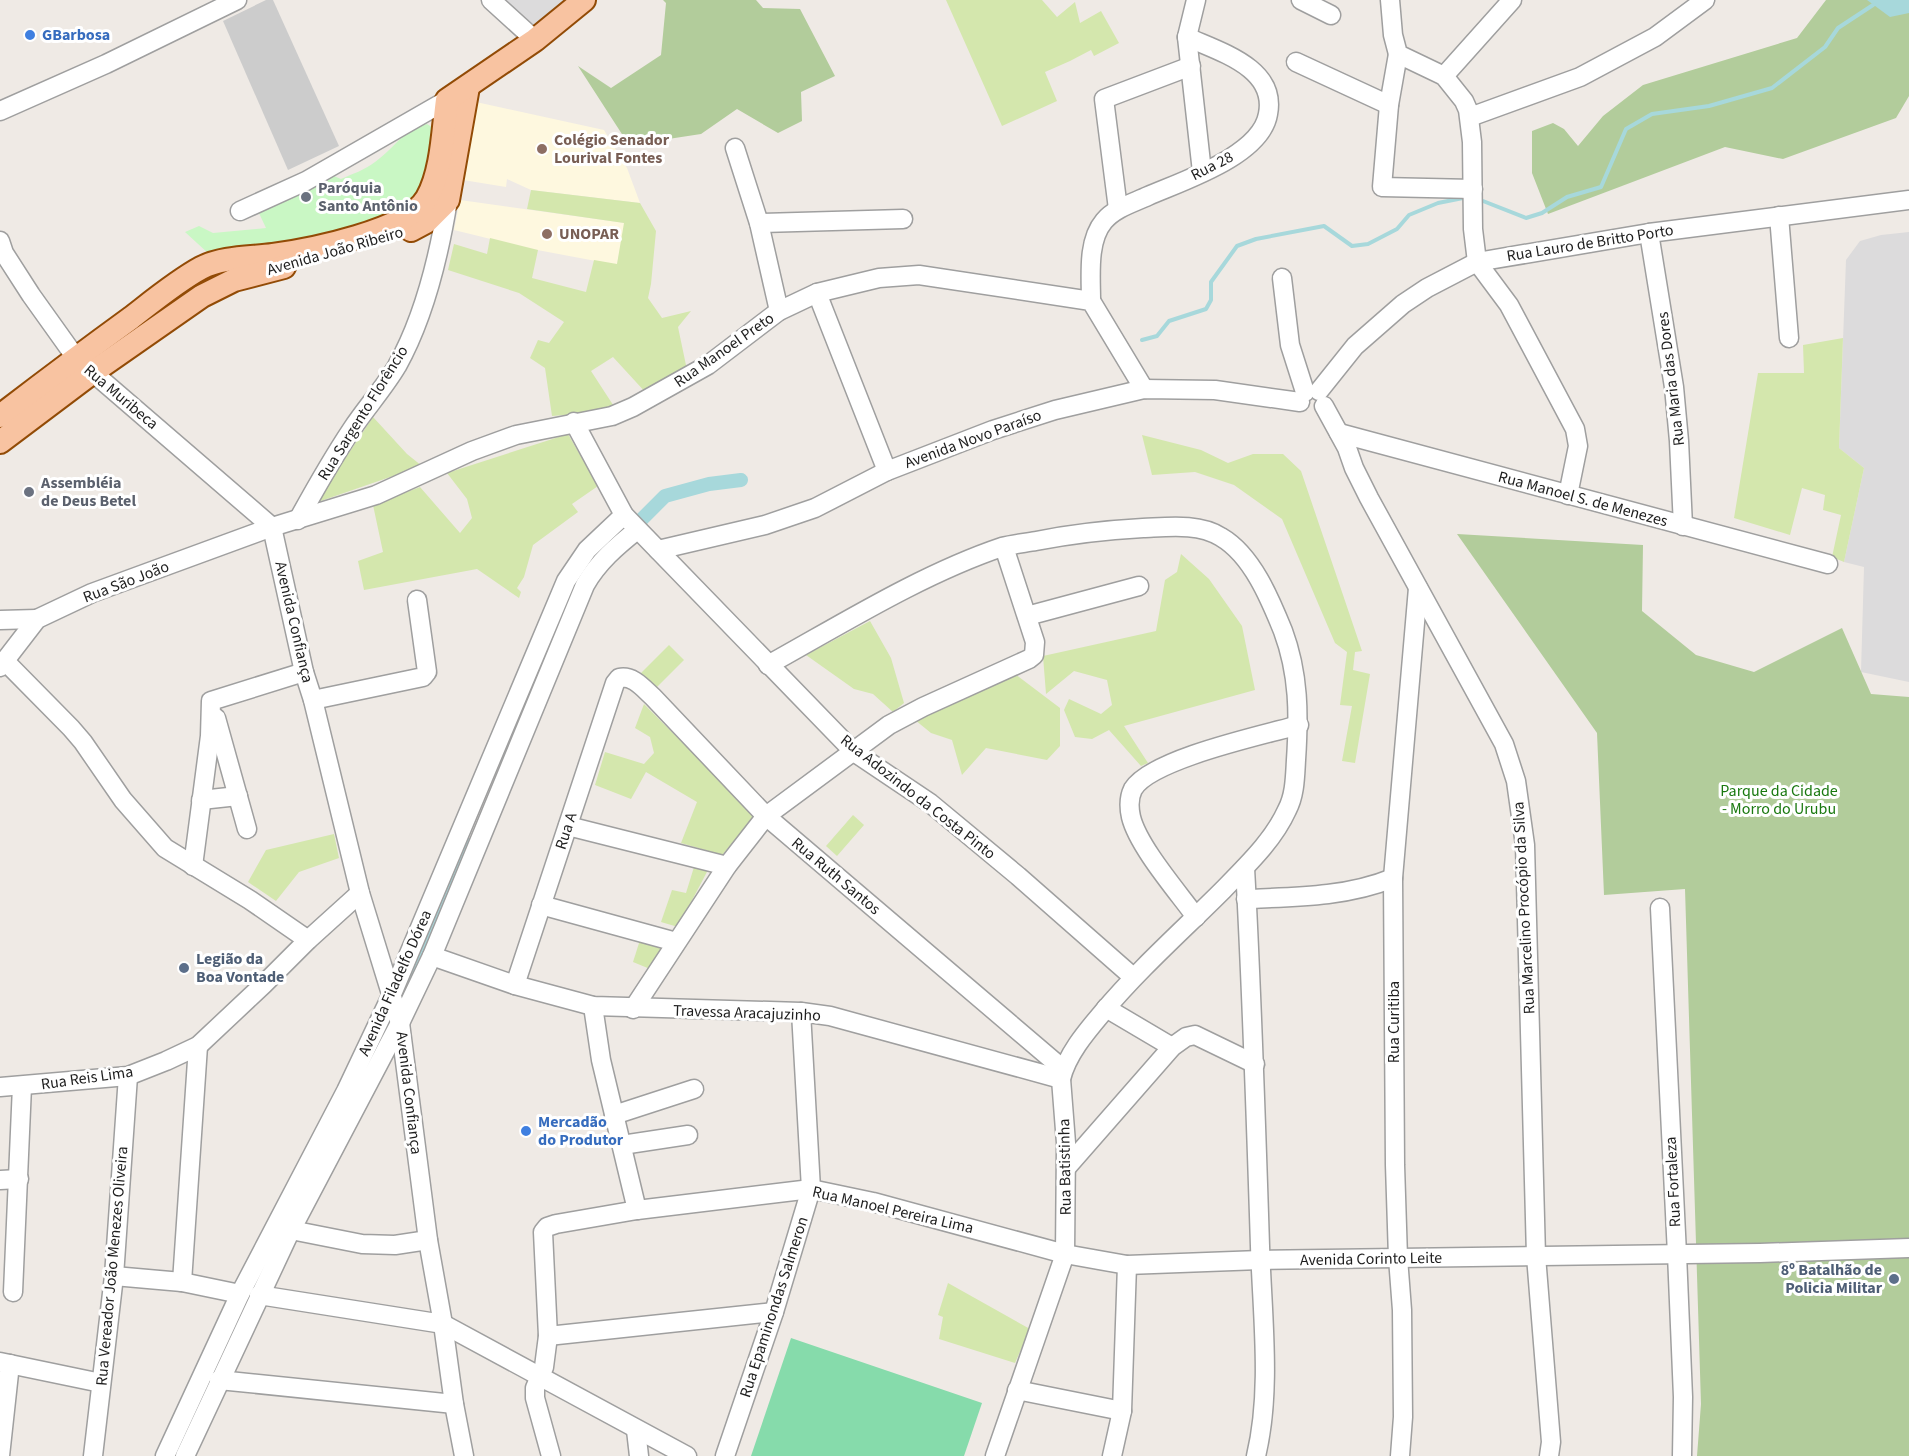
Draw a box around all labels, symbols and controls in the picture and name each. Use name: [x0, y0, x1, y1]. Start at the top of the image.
place label: GBarbosa: [42, 24, 110, 46]
marker: GBarbosa: [23, 28, 37, 42]
place label: Colégio Senador Lourival Fontes: [554, 129, 670, 169]
marker: Colégio Senador Lourival Fontes: [535, 142, 549, 156]
street label: Rua 28: [1187, 146, 1237, 186]
place label: Paróquia Santo Antônio: [318, 177, 418, 217]
marker: Paróquia Santo Antônio: [299, 190, 313, 204]
street label: Rua Lauro de Britto Porto: [1505, 219, 1675, 267]
street label: Avenida João Ribeiro: [264, 221, 406, 281]
place label: UNOPAR: [559, 223, 619, 245]
marker: UNOPAR: [540, 227, 554, 241]
street label: Rua Manoel Preto: [670, 307, 778, 393]
street label: Rua Maria das Dores: [1652, 310, 1690, 447]
street label: Rua Sargento Florêncio: [313, 341, 413, 485]
street label: Rua Muribeca: [79, 359, 163, 435]
street label: Avenida Novo Paraíso: [902, 404, 1044, 474]
street label: Rua Manoel S. de Menezes: [1496, 466, 1670, 532]
place label: Assembléia de Deus Betel: [40, 472, 136, 512]
marker: Assembléia de Deus Betel: [22, 485, 36, 499]
street label: Rua São João: [80, 556, 172, 608]
street label: Avenida Confiança: [269, 559, 319, 685]
street label: Rua Adozindo da Costa Pinto: [836, 729, 1000, 865]
park label: Parque da Cidade - Morro do Urubu: [1720, 780, 1838, 820]
street label: Rua Marcelino Procópio da Silva: [1507, 801, 1541, 1015]
street label: Rua A: [550, 809, 582, 852]
street label: Rua Ruth Santos: [787, 832, 885, 920]
street label: Avenida Filadelfo Dórea: [353, 906, 437, 1060]
place label: Legião da Boa Vontade: [196, 948, 284, 988]
marker: Legião da Boa Vontade: [177, 961, 191, 975]
street label: Rua Curitiba: [1383, 981, 1405, 1063]
street label: Travessa Aracajuzinho: [673, 999, 821, 1027]
street label: Avenida Confiança: [391, 1030, 427, 1156]
street label: Rua Reis Lima: [39, 1061, 135, 1095]
place label: Mercadão do Produtor: [538, 1111, 624, 1151]
street label: Rua Batistinha: [1053, 1118, 1077, 1216]
marker: Mercadão do Produtor: [519, 1124, 533, 1138]
street label: Rua Fortaleza: [1660, 1136, 1686, 1228]
street label: Rua Vereador João Menezes Oliveira: [91, 1145, 133, 1387]
street label: Rua Manoel Pereira Lima: [810, 1181, 976, 1239]
street label: Rua Epaminondas Salmeron: [734, 1214, 814, 1400]
street label: Avenida Corinto Leite: [1300, 1247, 1442, 1271]
place label: 8º Batalhão de Policia Militar: [1781, 1259, 1883, 1299]
marker: 8º Batalhão de Policia Militar: [1887, 1272, 1901, 1286]

